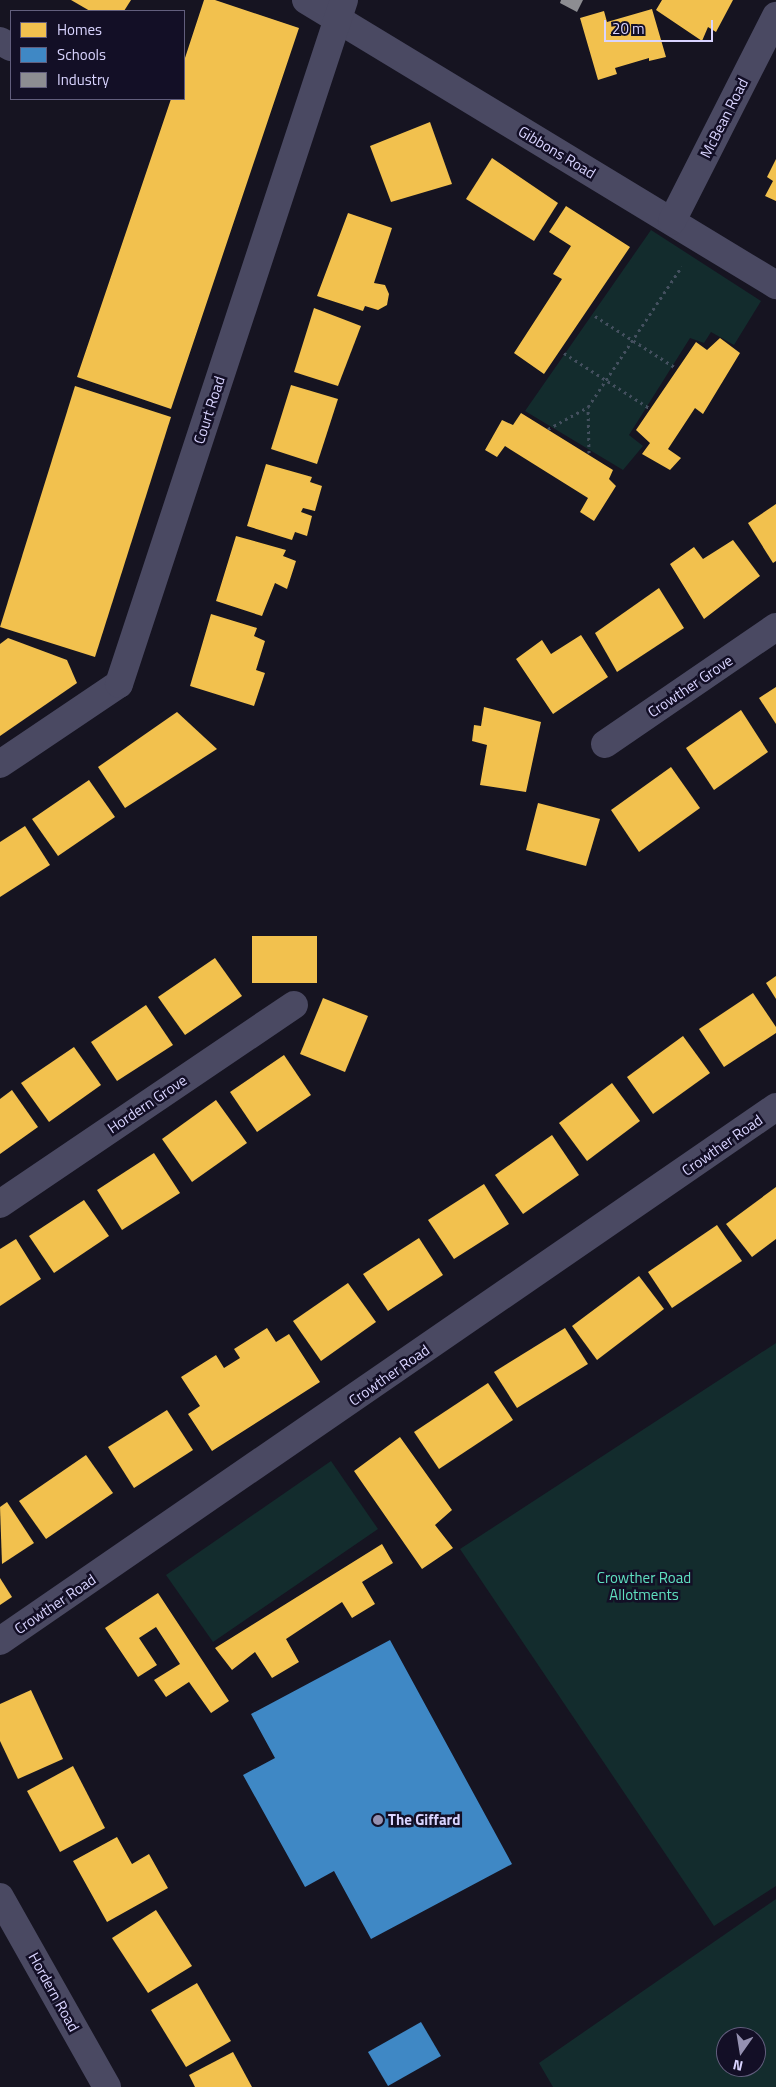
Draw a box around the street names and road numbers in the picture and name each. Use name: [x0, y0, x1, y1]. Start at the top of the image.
street label: McBean Road: [696, 75, 752, 161]
street label: Gibbons Road: [515, 122, 599, 182]
street label: Court Road: [190, 374, 228, 446]
street label: Crowther Grove: [644, 651, 736, 721]
street label: Hordern Grove: [104, 1071, 190, 1137]
street label: Crowther Road: [678, 1111, 766, 1179]
street label: Crowther Road: [345, 1341, 433, 1409]
street label: Crowther Road: [11, 1570, 99, 1638]
street label: Hordern Road: [25, 1949, 83, 2035]

